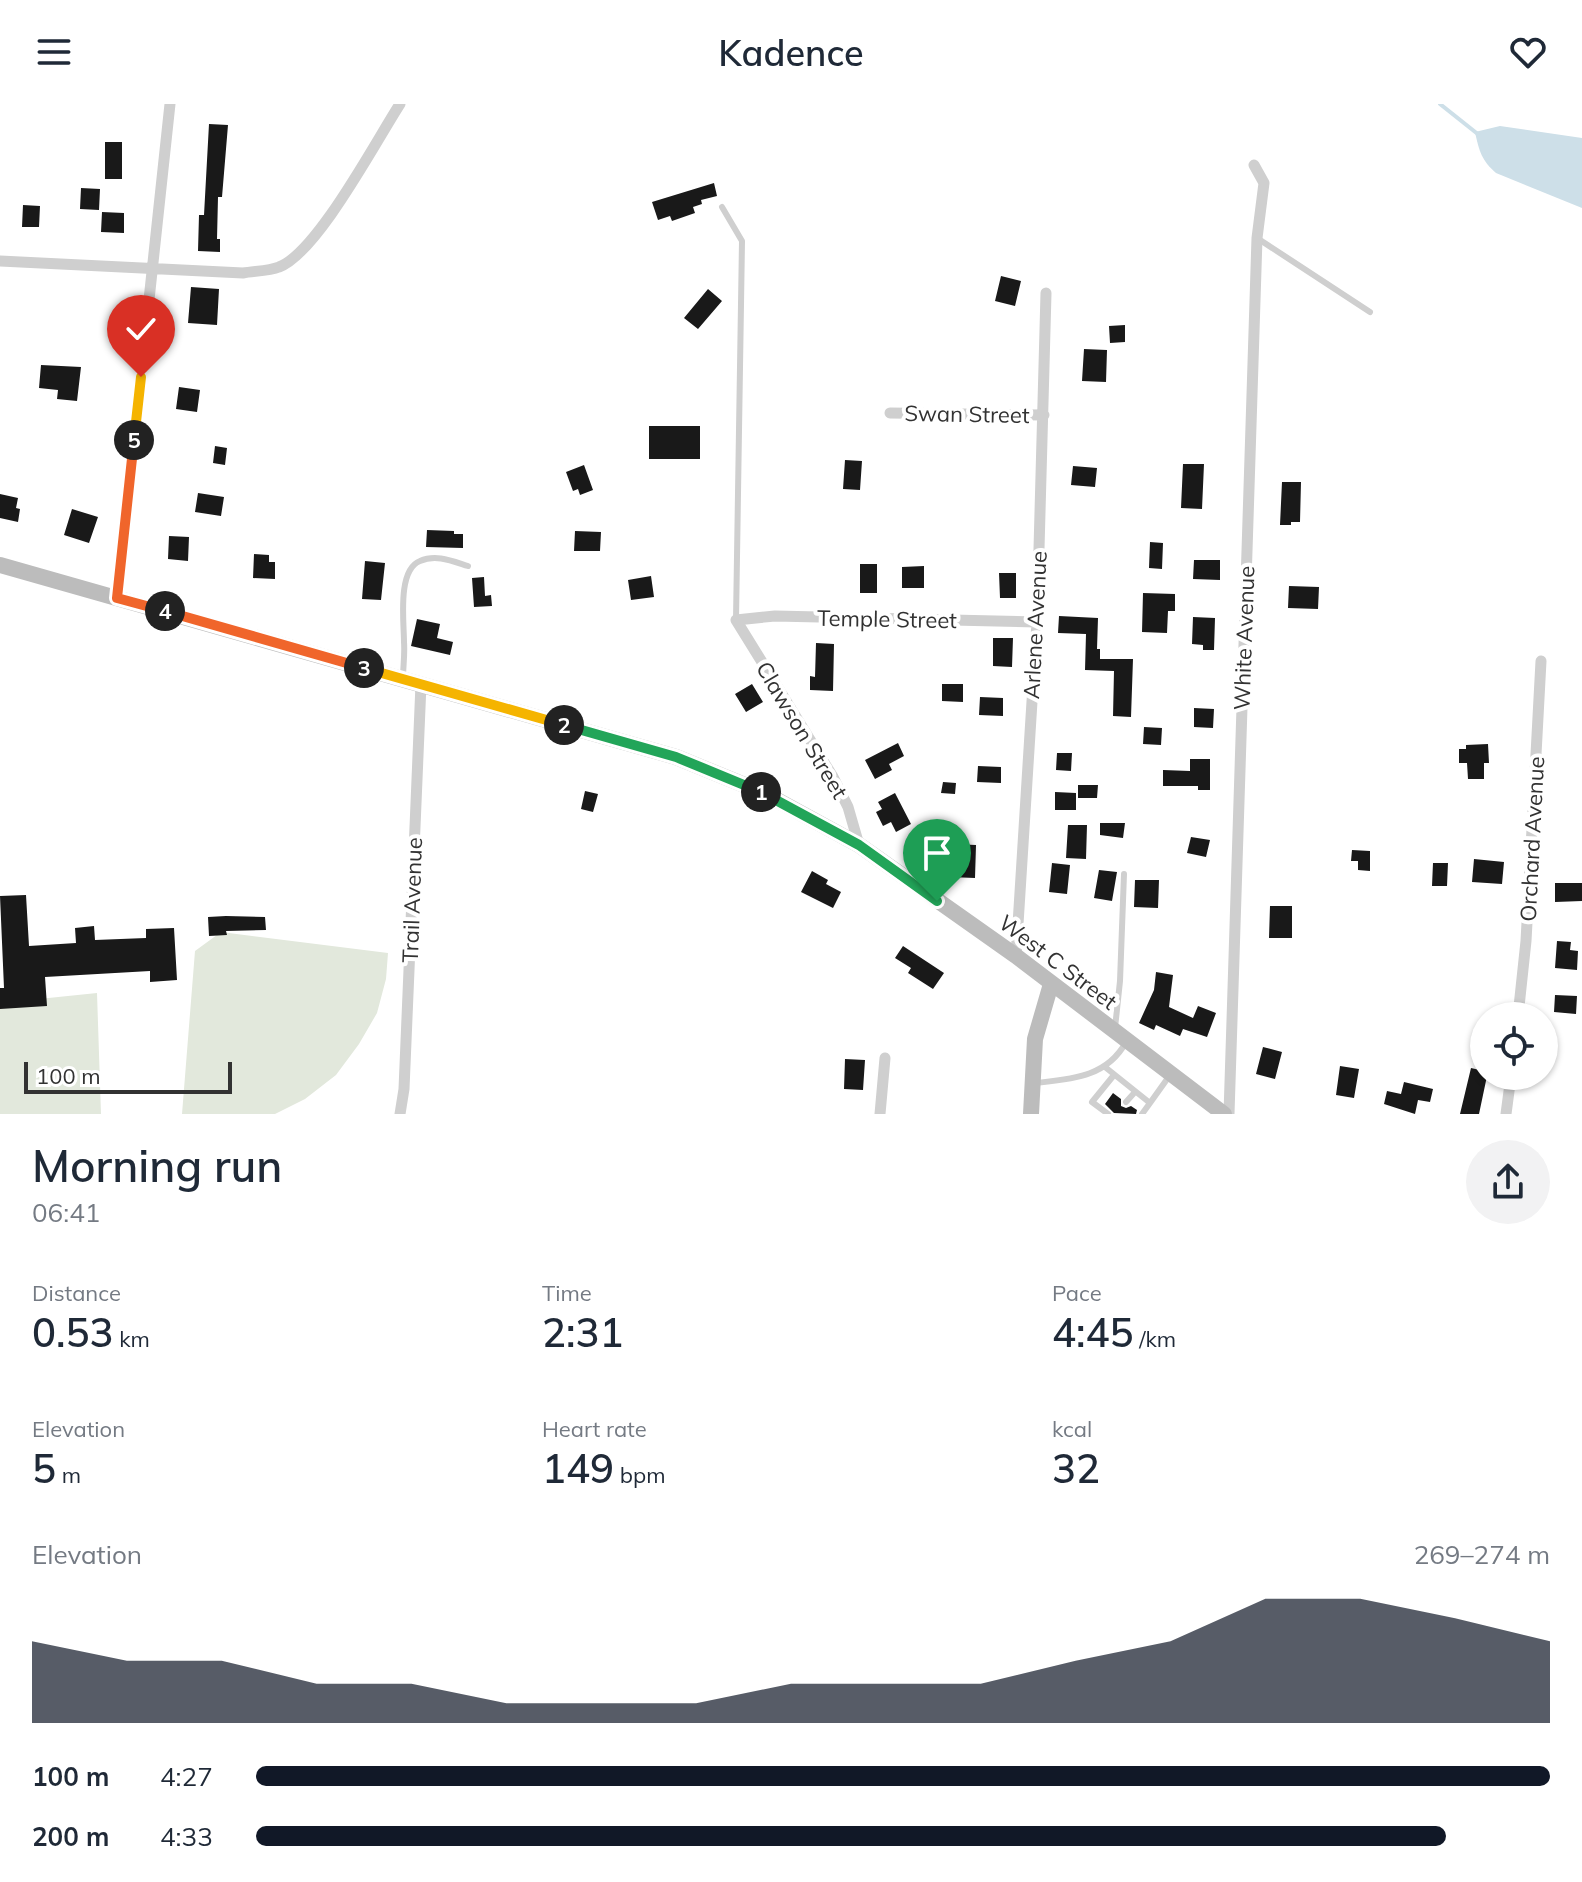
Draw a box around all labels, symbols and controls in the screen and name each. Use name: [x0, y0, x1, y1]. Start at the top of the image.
icon: menu: [32, 30, 76, 74]
text: Kadence: [718, 30, 864, 75]
icon: heart: [1506, 30, 1550, 74]
pin: [107, 295, 175, 377]
icon: check: [119, 307, 163, 351]
street label: Swan Street: [904, 399, 1030, 429]
pin: 5: [114, 420, 154, 460]
text: 5: [127, 426, 141, 454]
street label: Arlene Avenue: [1017, 550, 1053, 700]
street label: White Avenue: [1227, 565, 1261, 711]
pin: 4: [145, 591, 185, 631]
text: 4: [158, 597, 172, 625]
street label: Temple Street: [817, 604, 957, 634]
pin: 3: [344, 648, 384, 688]
text: 3: [357, 654, 371, 682]
street label: Clawson Street: [750, 656, 854, 804]
pin: 2: [544, 705, 584, 745]
text: 2: [557, 711, 571, 739]
street label: Orchard Avenue: [1514, 756, 1550, 922]
pin: 1: [741, 772, 781, 812]
text: 1: [754, 778, 768, 806]
pin: [903, 819, 971, 901]
icon: arrive: [915, 831, 959, 875]
street label: Trail Avenue: [396, 837, 428, 963]
street label: West C Street: [993, 908, 1123, 1016]
map controls: [1470, 1002, 1558, 1090]
button: locate: [1470, 1002, 1558, 1090]
scale bar: [24, 1058, 232, 1094]
text: 100 m: [36, 1062, 101, 1090]
text: Morning run: [32, 1138, 282, 1193]
button: share: [1466, 1140, 1550, 1224]
text: 06:41: [32, 1196, 100, 1229]
text: Distance: [32, 1279, 121, 1307]
text: Time: [542, 1279, 592, 1307]
text: Pace: [1052, 1279, 1102, 1307]
text: 0.53: [32, 1307, 113, 1357]
text: 2:31: [542, 1307, 623, 1357]
text: 4:45: [1052, 1307, 1133, 1357]
text: km: [113, 1325, 150, 1353]
text: /km: [1133, 1325, 1176, 1353]
text: Elevation: [32, 1415, 125, 1443]
text: Heart rate: [542, 1415, 647, 1443]
text: kcal: [1052, 1415, 1092, 1443]
text: 5: [32, 1443, 56, 1493]
text: 149: [542, 1443, 614, 1493]
text: 32: [1052, 1443, 1100, 1493]
text: m: [56, 1461, 81, 1489]
text: bpm: [614, 1461, 665, 1489]
text: Elevation: [32, 1538, 142, 1571]
text: 269–274 m: [1414, 1538, 1550, 1571]
text: 100 m: [32, 1760, 109, 1793]
text: 4:27: [160, 1760, 213, 1793]
text: 200 m: [32, 1820, 109, 1853]
text: 4:33: [160, 1820, 213, 1853]

